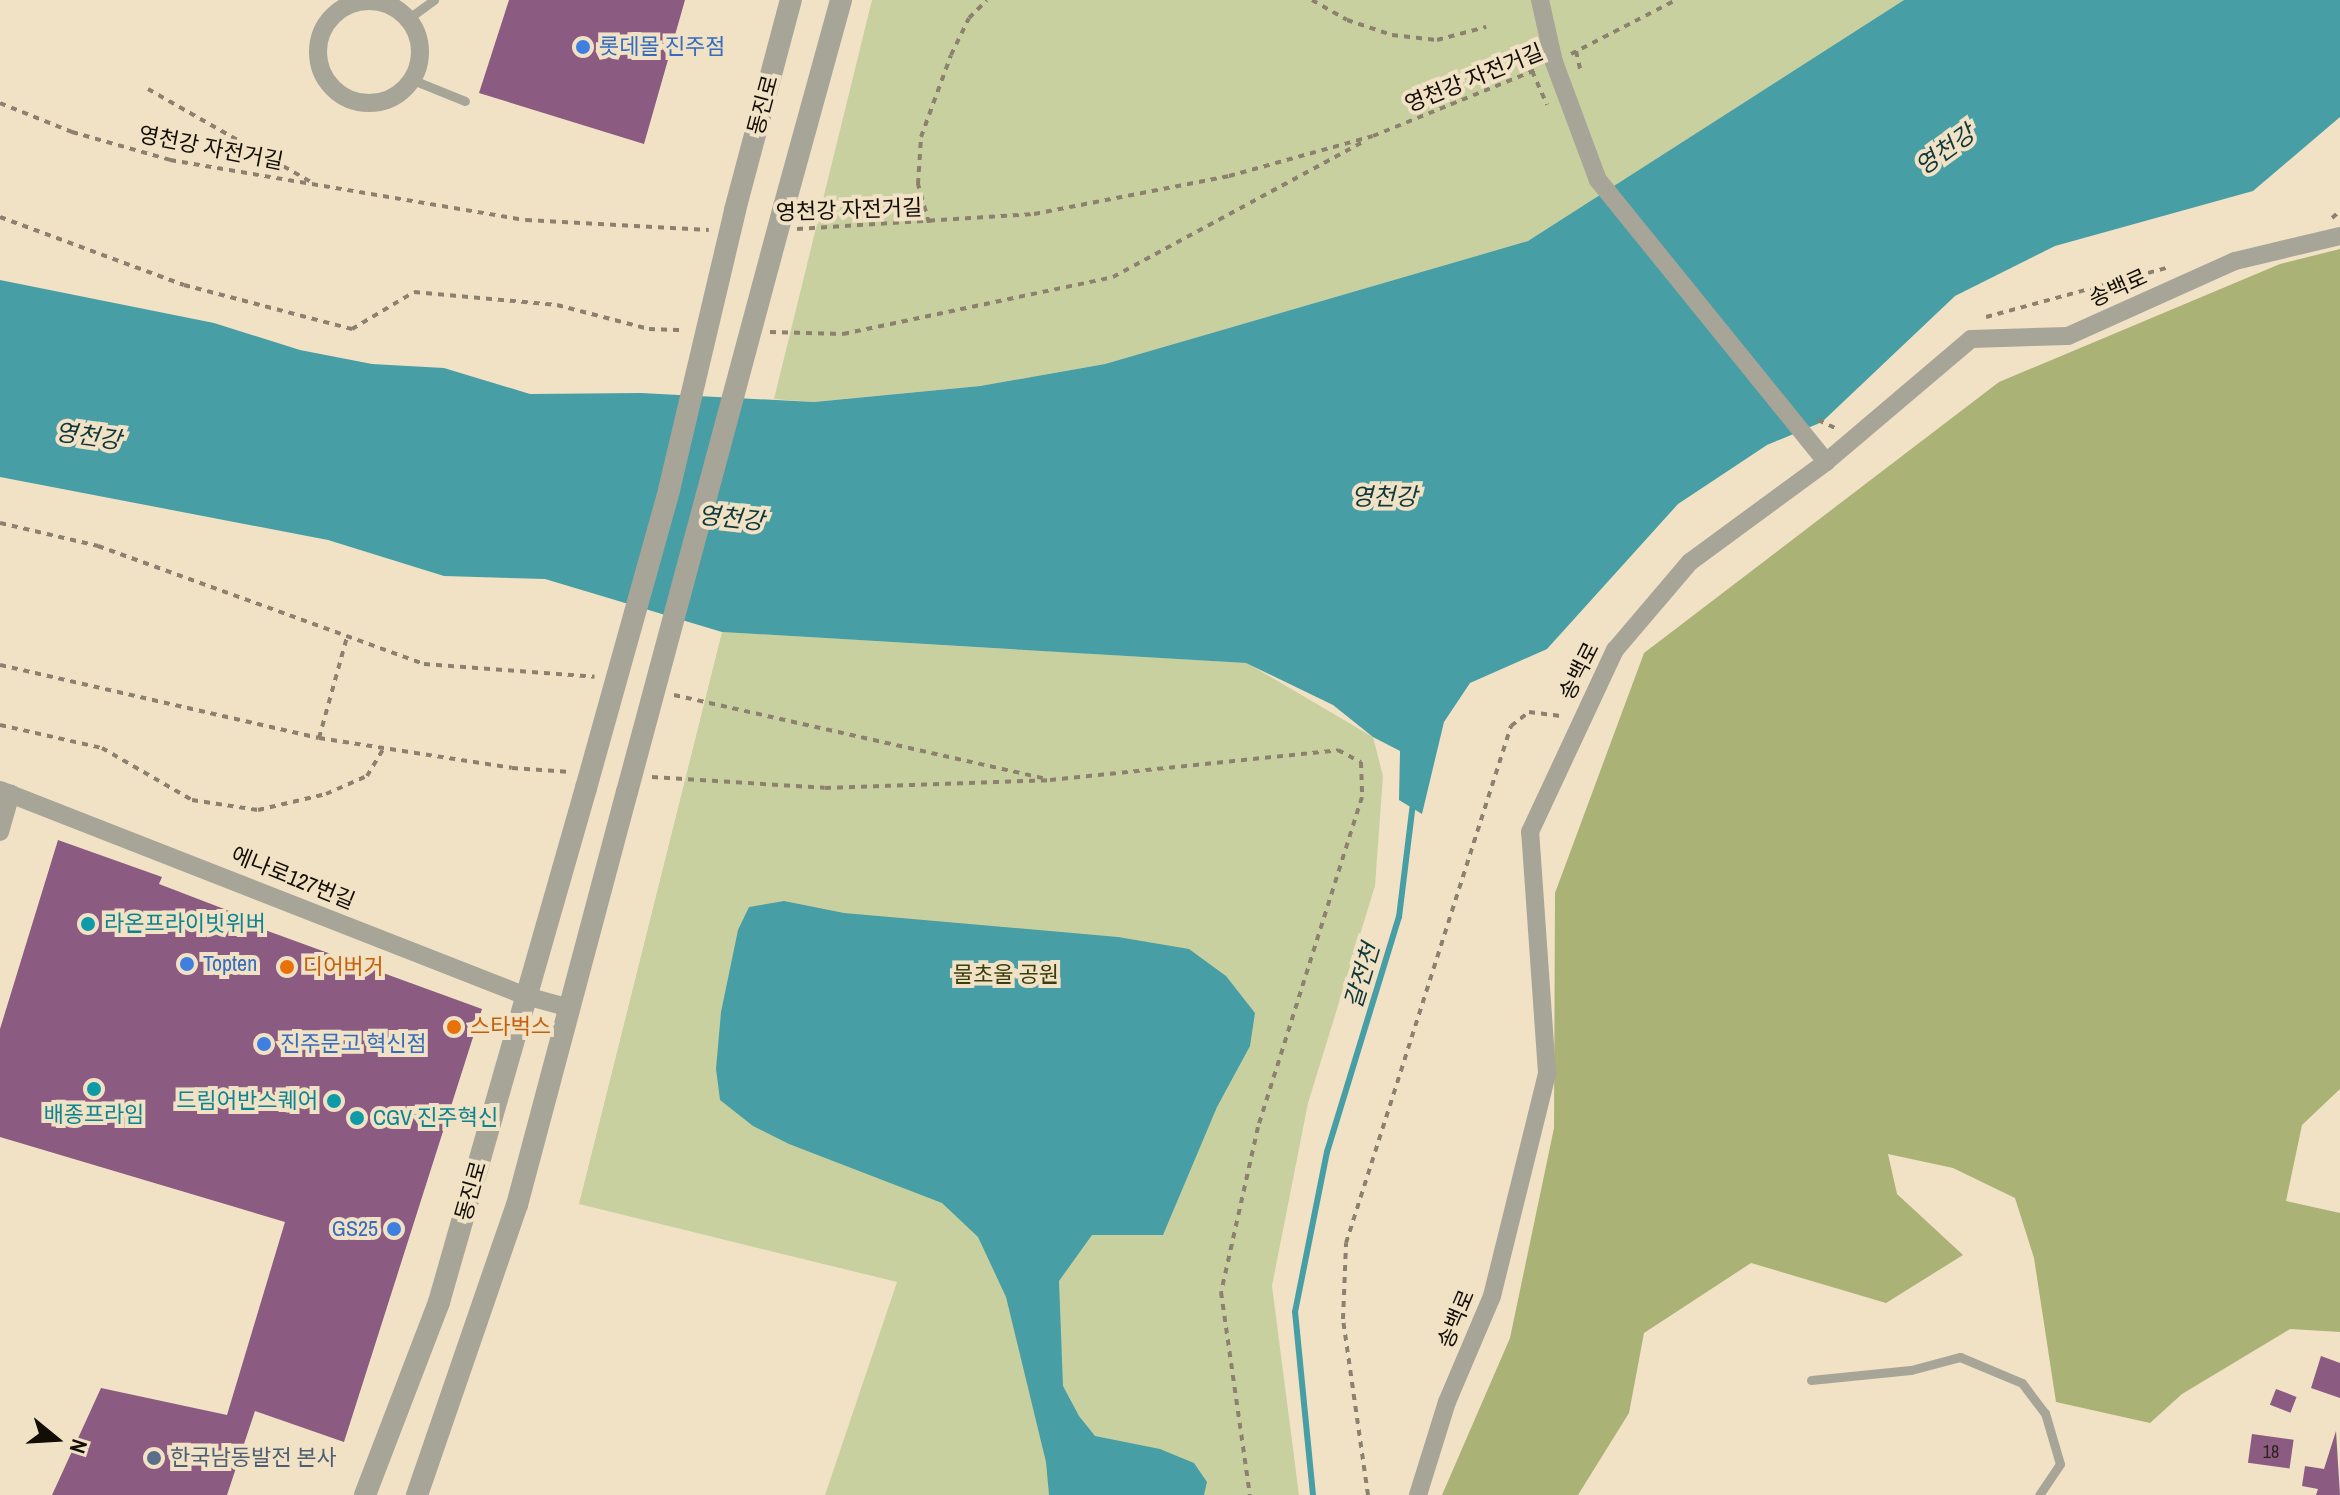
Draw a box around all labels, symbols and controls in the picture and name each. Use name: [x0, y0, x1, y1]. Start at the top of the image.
place label: 롯데몰 진주점: [599, 34, 725, 60]
marker: 롯데몰 진주점: [574, 38, 592, 56]
street label: 영천강 자전거길: [1401, 38, 1547, 118]
street label: 동진로: [742, 72, 784, 138]
water label: 영천강: [1910, 119, 1980, 181]
street label: 영천강 자전거길: [136, 121, 286, 175]
street label: 영천강 자전거길: [775, 194, 923, 226]
street label: 송백로: [2085, 264, 2151, 312]
water label: 영천강: [53, 417, 123, 455]
water label: 영천강: [1351, 483, 1417, 511]
water label: 영천강: [697, 500, 765, 536]
street label: 송백로: [1553, 638, 1605, 704]
street label: 에나로127번길: [227, 841, 359, 915]
place label: 라온프라이빗위버: [104, 911, 266, 937]
marker: 라온프라이빗위버: [79, 915, 97, 933]
water label: 갈전천: [1339, 940, 1385, 1012]
place label: Topten: [203, 951, 257, 977]
place label: 디어버거: [303, 954, 384, 980]
marker: Topten: [178, 955, 196, 973]
marker: 디어버거: [278, 958, 296, 976]
park label: 물초울 공원: [953, 962, 1059, 988]
place label: 스타벅스: [470, 1014, 551, 1040]
marker: 스타벅스: [445, 1018, 463, 1036]
place label: 진주문고 혁신점: [280, 1031, 427, 1057]
marker: 진주문고 혁신점: [255, 1035, 273, 1053]
marker: 배종프라임: [85, 1080, 103, 1098]
place label: 드림어반스퀘어: [176, 1088, 318, 1114]
marker: 드림어반스퀘어: [325, 1092, 343, 1110]
place label: 배종프라임: [43, 1102, 145, 1128]
place label: CGV 진주혁신: [373, 1105, 498, 1131]
marker: CGV 진주혁신: [348, 1109, 366, 1127]
street label: 동진로: [450, 1158, 492, 1224]
place label: GS25: [332, 1216, 378, 1242]
marker: GS25: [385, 1220, 403, 1238]
street label: 송백로: [1432, 1286, 1480, 1352]
north arrow: [16, 1399, 96, 1479]
text: N: [63, 1436, 95, 1457]
house number: 18: [2263, 1441, 2279, 1463]
place label: 한국남동발전 본사: [170, 1445, 337, 1471]
marker: 한국남동발전 본사: [145, 1449, 163, 1467]

